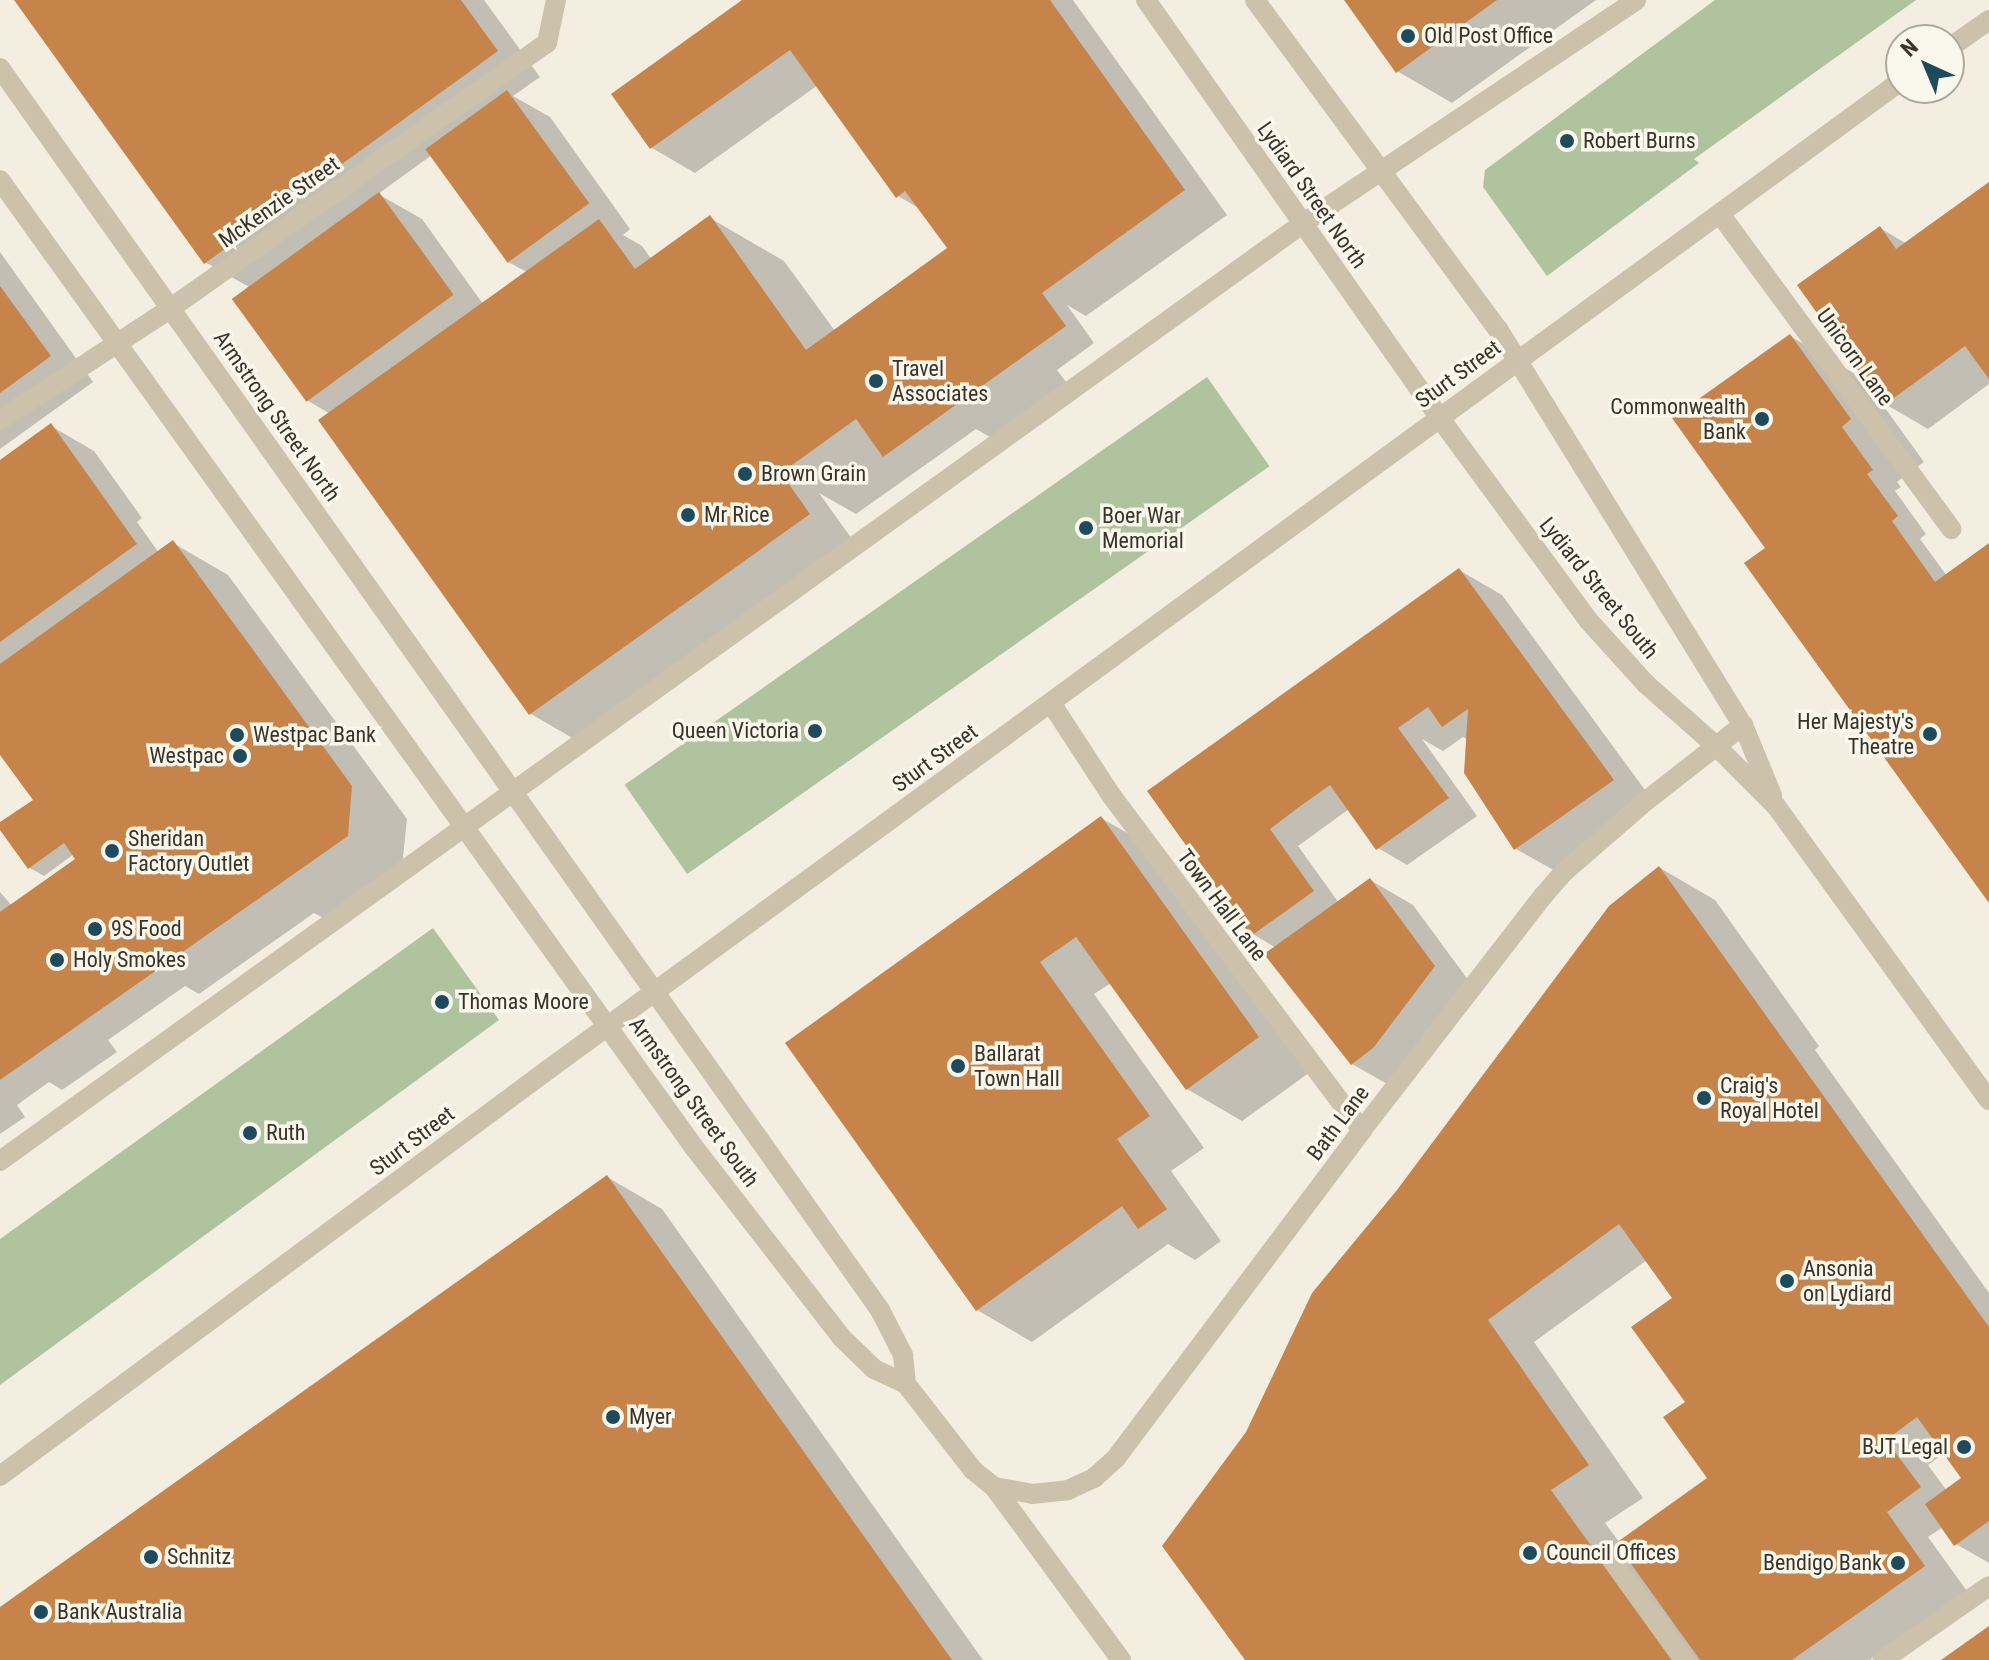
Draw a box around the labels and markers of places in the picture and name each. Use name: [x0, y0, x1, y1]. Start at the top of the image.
place label: Old Post Office: [1424, 23, 1553, 49]
marker: Old Post Office: [1399, 27, 1417, 45]
place label: Robert Burns: [1583, 128, 1696, 154]
marker: Robert Burns: [1558, 132, 1576, 150]
place label: Travel Associates: [892, 355, 988, 406]
marker: Travel Associates: [867, 372, 885, 390]
place label: Commonwealth Bank: [1610, 393, 1746, 444]
marker: Commonwealth Bank: [1753, 410, 1771, 428]
place label: Brown Grain: [761, 461, 866, 487]
marker: Brown Grain: [736, 465, 754, 483]
place label: Mr Rice: [704, 502, 770, 528]
place label: Boer War Memorial: [1102, 502, 1184, 554]
marker: Mr Rice: [679, 506, 697, 524]
marker: Boer War Memorial: [1077, 519, 1095, 537]
place label: Her Majesty's Theatre: [1797, 708, 1914, 760]
place label: Queen Victoria: [672, 718, 799, 744]
place label: Westpac Bank: [253, 722, 376, 748]
marker: Queen Victoria: [806, 722, 824, 740]
marker: Her Majesty's Theatre: [1921, 725, 1939, 743]
marker: Westpac Bank: [228, 726, 246, 744]
place label: Westpac: [149, 743, 224, 769]
marker: Westpac: [231, 747, 249, 765]
place label: Sheridan Factory Outlet: [128, 825, 250, 876]
marker: Sheridan Factory Outlet: [103, 842, 121, 860]
place label: 9S Food: [111, 916, 182, 942]
marker: 9S Food: [86, 920, 104, 938]
place label: Holy Smokes: [73, 947, 186, 973]
marker: Holy Smokes: [48, 951, 66, 969]
place label: Thomas Moore: [458, 989, 589, 1015]
marker: Thomas Moore: [433, 993, 451, 1011]
place label: Ballarat Town Hall: [974, 1040, 1060, 1092]
marker: Ballarat Town Hall: [949, 1057, 967, 1075]
place label: Craig's Royal Hotel: [1720, 1072, 1819, 1124]
marker: Craig's Royal Hotel: [1695, 1089, 1713, 1107]
place label: Ruth: [266, 1120, 305, 1146]
marker: Ruth: [241, 1124, 259, 1142]
place label: Ansonia on Lydiard: [1803, 1255, 1892, 1306]
marker: Ansonia on Lydiard: [1778, 1272, 1796, 1290]
place label: Myer: [629, 1404, 672, 1430]
marker: Myer: [604, 1408, 622, 1426]
place label: BJT Legal: [1862, 1434, 1948, 1460]
marker: BJT Legal: [1955, 1438, 1973, 1456]
place label: Council Offices: [1546, 1540, 1676, 1566]
place label: Schnitz: [167, 1544, 231, 1570]
marker: Council Offices: [1521, 1544, 1539, 1562]
marker: Schnitz: [142, 1548, 160, 1566]
place label: Bendigo Bank: [1763, 1550, 1882, 1576]
marker: Bendigo Bank: [1889, 1554, 1907, 1572]
place label: Bank Australia: [57, 1599, 182, 1625]
marker: Bank Australia: [32, 1603, 50, 1621]

